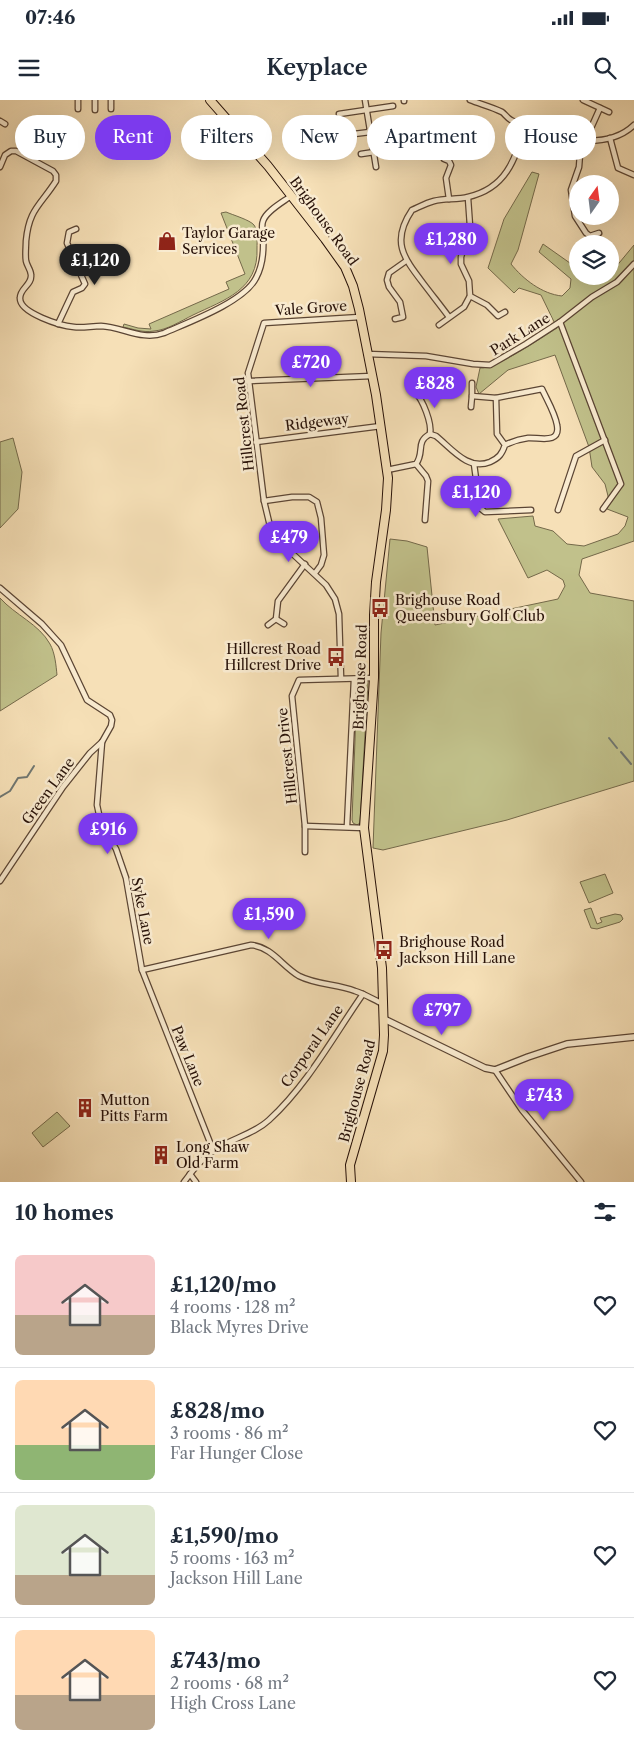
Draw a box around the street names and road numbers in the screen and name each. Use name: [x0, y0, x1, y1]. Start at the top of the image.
street label: Brighouse Road: [286, 173, 363, 269]
street label: Vale Grove: [273, 296, 348, 320]
street label: Park Lane: [487, 309, 553, 359]
street label: Hillcrest Road: [230, 375, 258, 472]
street label: Ridgeway: [284, 409, 350, 435]
street label: Brighouse Road: [349, 623, 371, 730]
street label: Hillcrest Drive: [273, 707, 301, 805]
street label: Green Lane: [18, 754, 78, 828]
street label: Syke Lane: [128, 876, 158, 946]
street label: Corporal Lane: [277, 1001, 347, 1091]
street label: Paw Lane: [168, 1023, 208, 1089]
street label: Brighouse Road: [335, 1037, 379, 1144]

